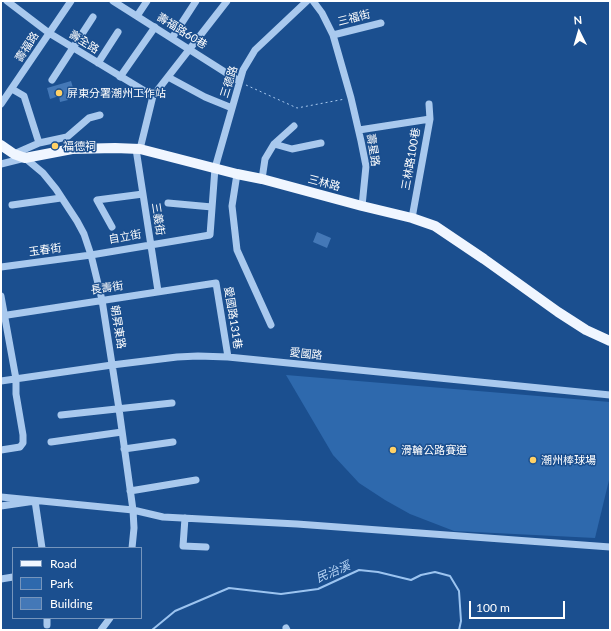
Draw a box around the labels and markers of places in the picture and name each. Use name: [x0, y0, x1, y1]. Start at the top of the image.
place label: 屏東分署潮州工作站: [67, 86, 166, 100]
marker: 屏東分署潮州工作站: [54, 88, 64, 98]
place label: 福德祠: [63, 139, 96, 153]
marker: 福德祠: [50, 141, 60, 151]
place label: 滑輪公路賽道: [401, 443, 467, 457]
marker: 滑輪公路賽道: [388, 445, 398, 455]
place label: 潮州棒球場: [541, 453, 596, 467]
marker: 潮州棒球場: [528, 455, 538, 465]

